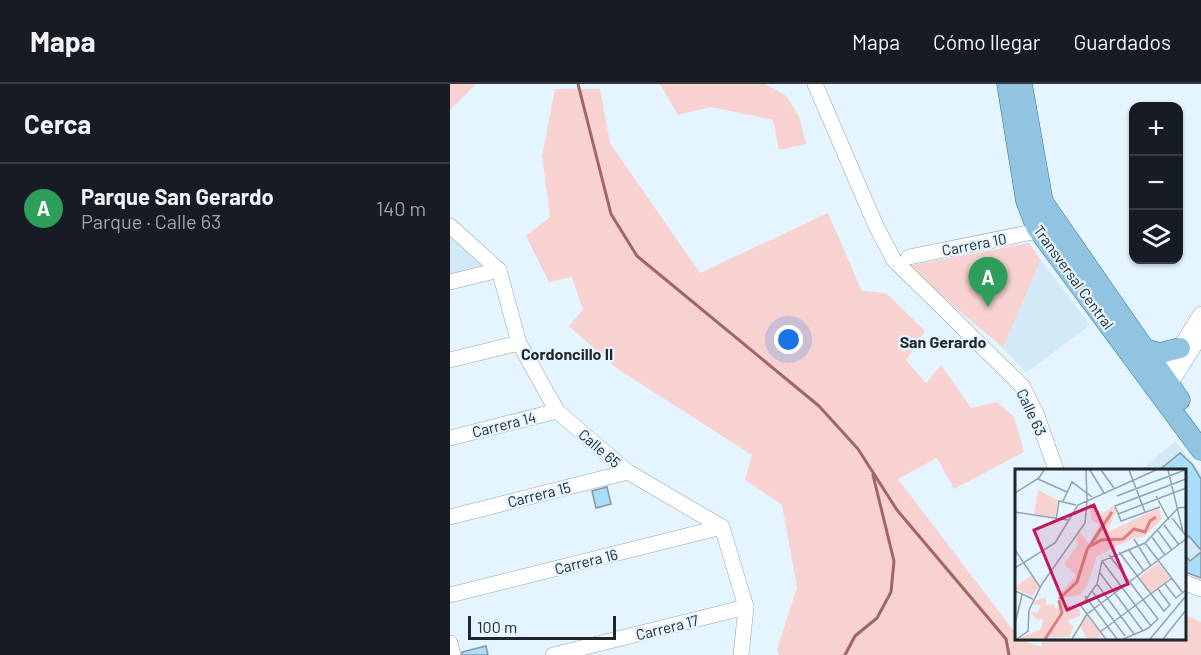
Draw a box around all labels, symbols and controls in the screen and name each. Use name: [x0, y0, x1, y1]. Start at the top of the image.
text: Mapa: [30, 24, 96, 58]
text: Mapa: [852, 29, 900, 54]
text: Cómo llegar: [933, 29, 1040, 54]
text: Guardados: [1073, 29, 1171, 54]
map controls: [1129, 102, 1183, 264]
button: +: [1129, 102, 1183, 156]
text: Cerca: [24, 108, 91, 139]
button: −: [1129, 156, 1183, 210]
text: Parque San Gerardo: [81, 183, 274, 209]
text: A: [37, 196, 50, 220]
text: 140 m: [376, 196, 426, 220]
text: Parque · Calle 63: [81, 209, 221, 233]
button: layers: [1129, 210, 1183, 264]
street label: Transversal Central: [1030, 221, 1118, 333]
street label: Carrera 10: [940, 229, 1008, 259]
pin: A: [968, 258, 1008, 307]
your location: [774, 325, 803, 354]
district label: San Gerardo: [900, 332, 986, 351]
district label: Cordoncillo II: [521, 344, 613, 363]
street label: Calle 63: [1013, 386, 1051, 438]
street label: Carrera 14: [470, 407, 538, 441]
street label: Calle 65: [575, 425, 625, 471]
inset map: [1015, 469, 1186, 640]
street label: Carrera 15: [506, 477, 572, 511]
street label: Carrera 16: [552, 544, 620, 578]
street label: Carrera 17: [634, 611, 700, 643]
scale bar: [468, 613, 616, 640]
text: 100 m: [477, 617, 517, 636]

